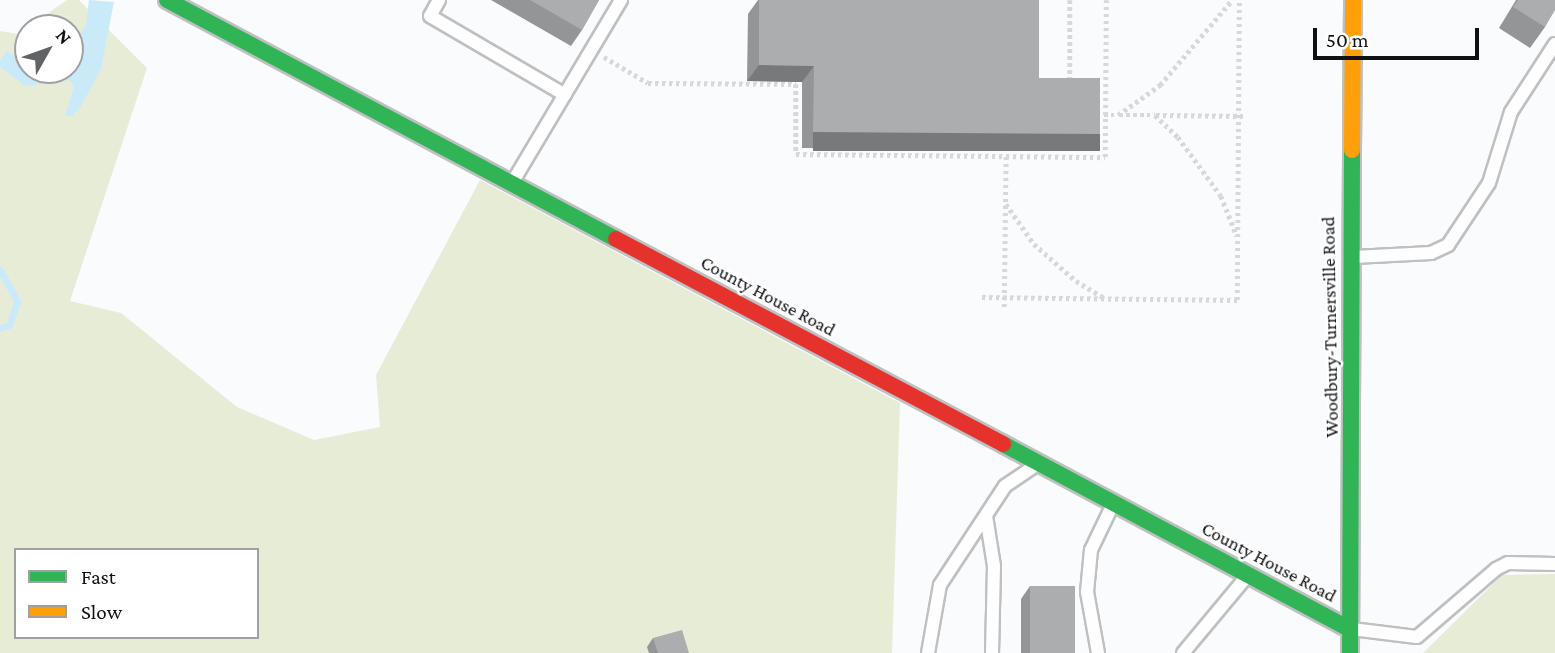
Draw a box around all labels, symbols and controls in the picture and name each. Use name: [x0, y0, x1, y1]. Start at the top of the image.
north arrow: [14, 14, 84, 84]
scale bar: [1317, 14, 1483, 58]
text: N: [52, 25, 76, 48]
text: 50 m: [1326, 28, 1369, 52]
street label: Woodbury-Turnersville Road: [1317, 216, 1343, 438]
street label: County House Road: [697, 251, 839, 341]
street label: County House Road: [1198, 517, 1340, 607]
legend: [14, 548, 259, 639]
text: Fast: [81, 565, 116, 589]
text: Slow: [81, 600, 122, 624]

